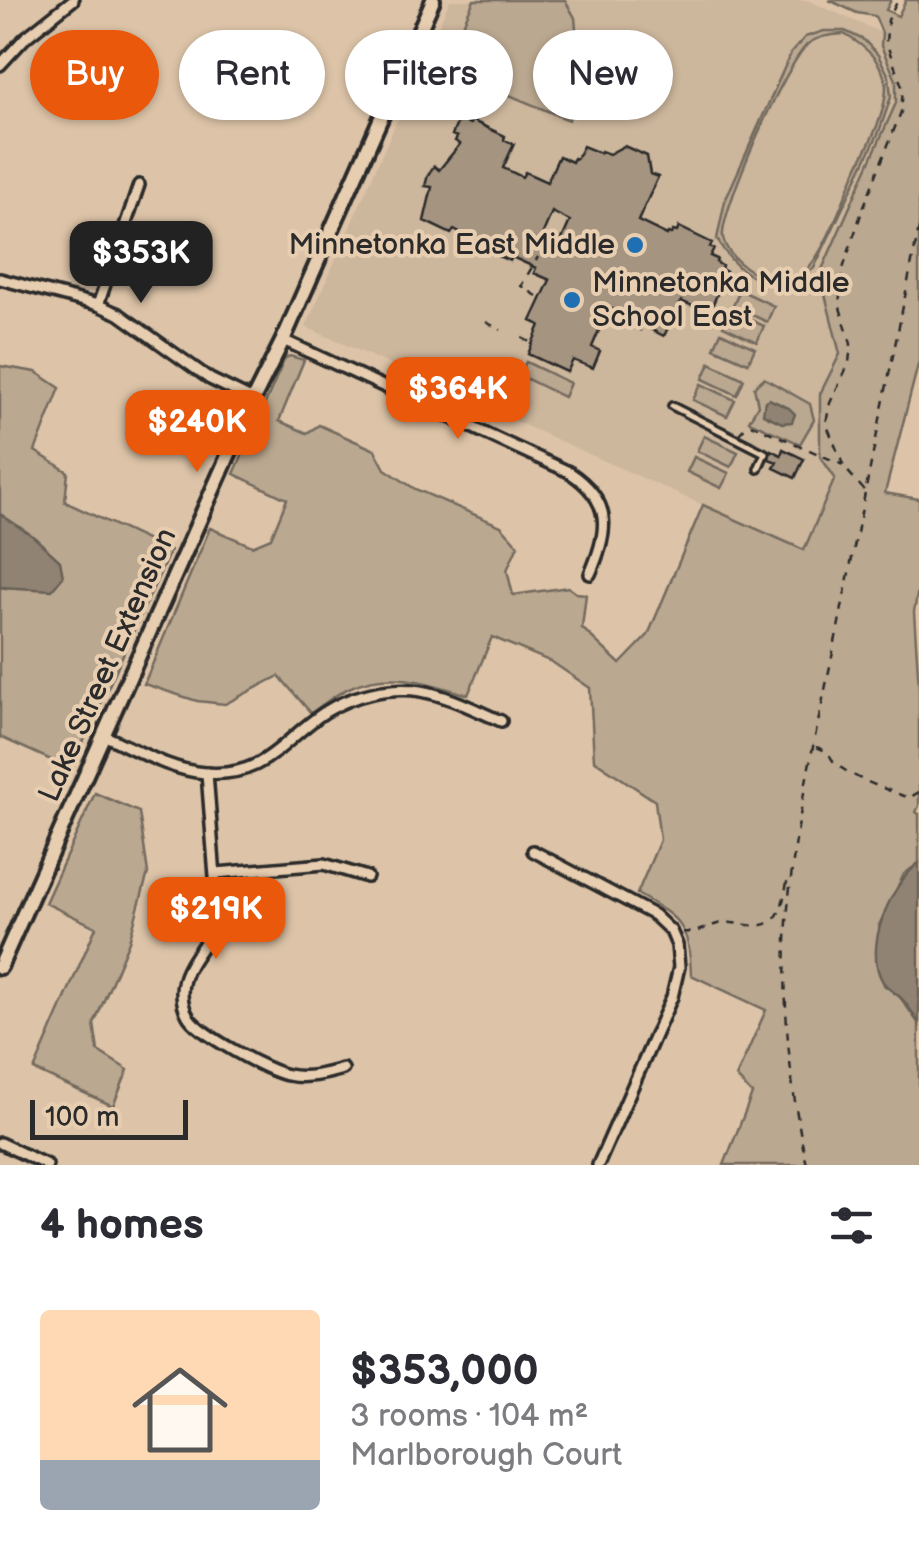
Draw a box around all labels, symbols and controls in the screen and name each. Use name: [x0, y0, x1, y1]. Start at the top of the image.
chip: Buy: [30, 30, 159, 120]
chip: Rent: [179, 30, 325, 120]
chip: Filters: [345, 30, 513, 120]
chip: New: [533, 30, 673, 120]
pin: $353K: [71, 221, 211, 306]
place label: Minnetonka East Middle: [288, 227, 615, 263]
text: $353K: [92, 234, 190, 273]
marker: Minnetonka East Middle: [624, 234, 646, 256]
place label: Minnetonka Middle School East: [592, 265, 850, 335]
marker: Minnetonka Middle School East: [561, 289, 583, 311]
pin: $364K: [388, 357, 528, 442]
text: $364K: [408, 370, 508, 409]
pin: $240K: [127, 390, 267, 475]
text: $240K: [147, 403, 247, 442]
street label: Lake Street Extension: [31, 522, 185, 808]
pin: $219K: [146, 877, 286, 962]
text: $219K: [169, 890, 263, 929]
scale bar: [30, 1095, 188, 1140]
text: 100 m: [45, 1101, 119, 1134]
icon: filters: [824, 1198, 879, 1253]
text: 4 homes: [40, 1200, 204, 1251]
text: $353,000: [350, 1346, 539, 1397]
icon: home: [120, 1350, 240, 1470]
text: 3 rooms · 104 m²: [350, 1397, 588, 1436]
text: Marlborough Court: [350, 1436, 622, 1475]

